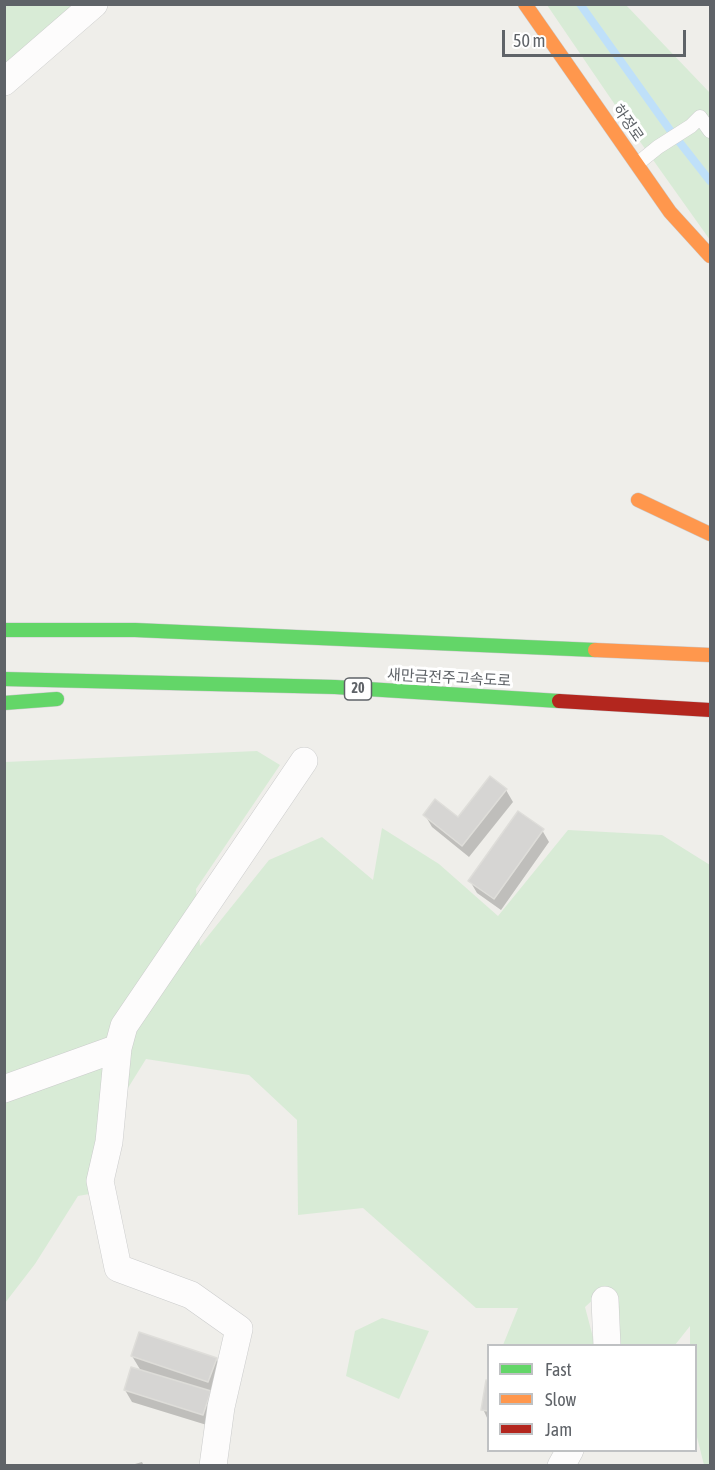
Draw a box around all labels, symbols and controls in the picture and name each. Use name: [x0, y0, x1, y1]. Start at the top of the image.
scale bar: [505, 18, 690, 56]
text: 50 m: [513, 30, 545, 51]
street label: 하정로: [609, 101, 647, 145]
street label: 새만금전주고속도로: [387, 666, 511, 690]
road number: 20: [344, 678, 372, 700]
legend: [487, 1344, 697, 1452]
text: Fast: [545, 1359, 572, 1380]
text: Slow: [545, 1389, 576, 1410]
text: Jam: [545, 1419, 572, 1440]

